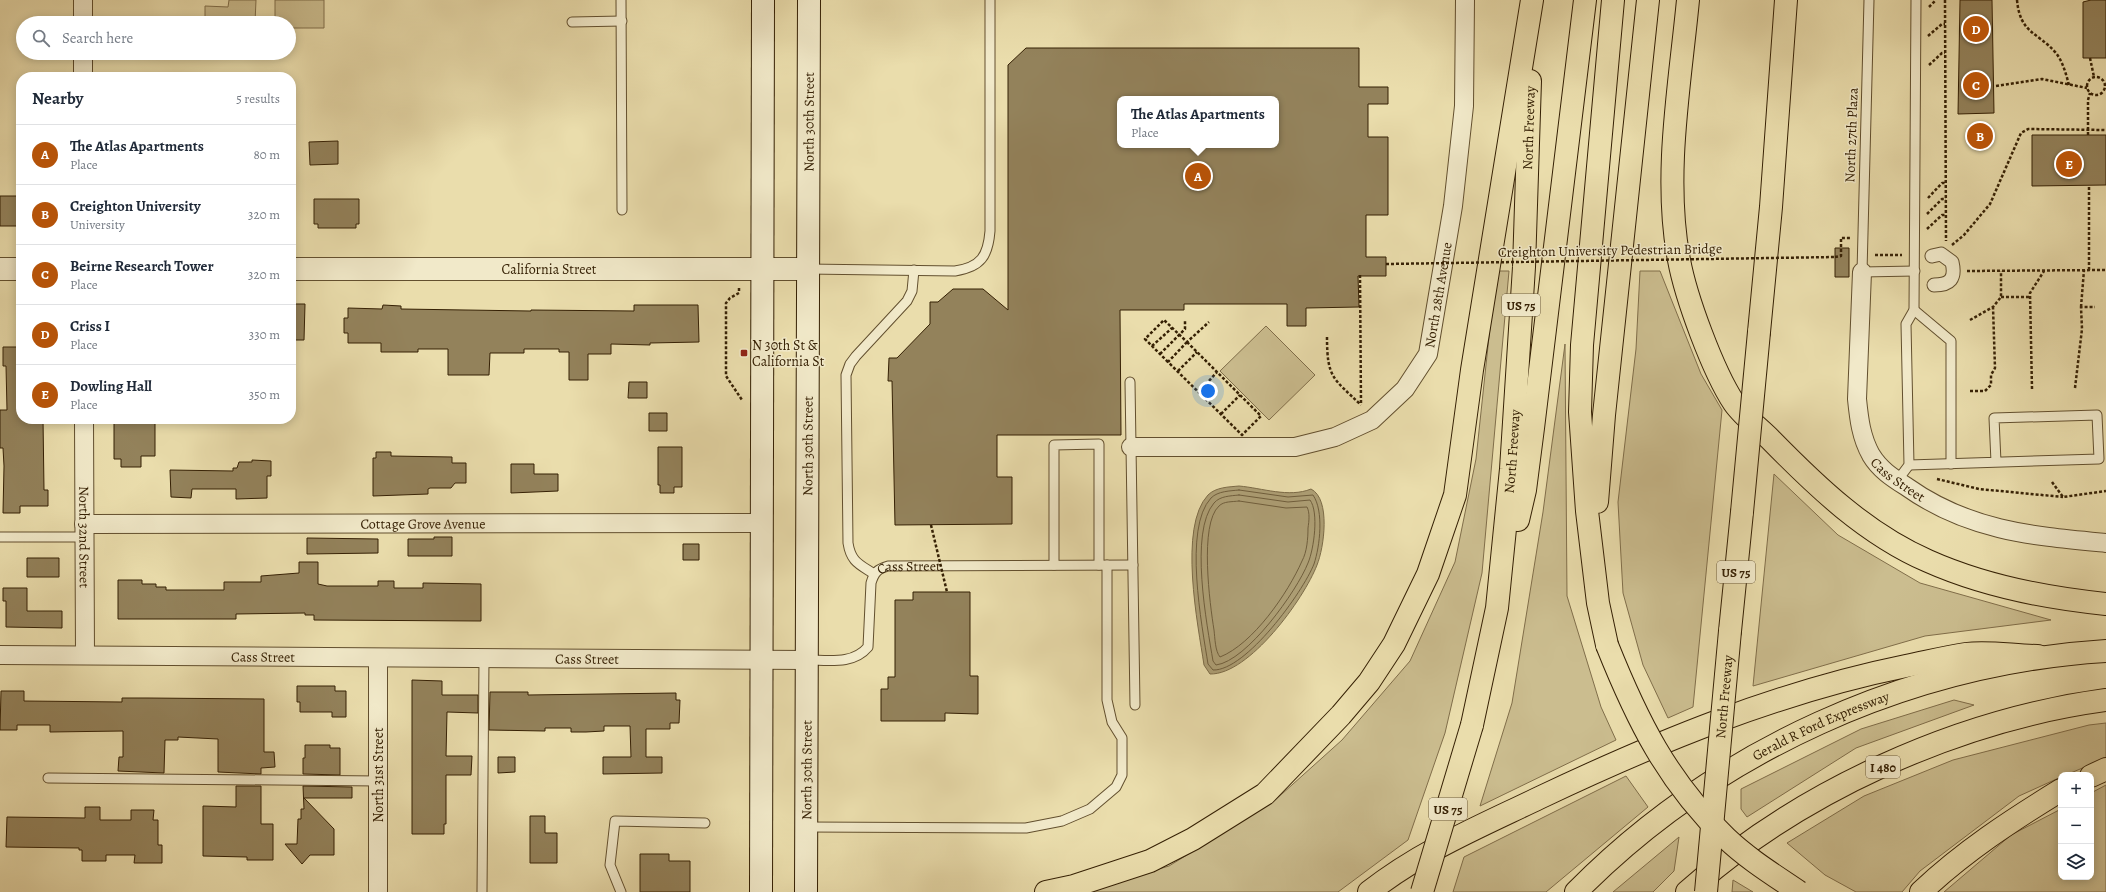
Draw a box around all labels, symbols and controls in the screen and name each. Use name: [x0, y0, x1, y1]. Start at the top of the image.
pin: D: [1963, 14, 1989, 44]
search box: [16, 16, 296, 60]
icon: search: [30, 27, 52, 49]
text: Search here: [62, 28, 133, 48]
pin: C: [1963, 70, 1989, 100]
street label: North 30th Street: [799, 72, 819, 172]
street label: North Freeway: [1518, 85, 1540, 170]
text: Nearby: [32, 87, 83, 110]
street label: North 27th Plaza: [1840, 87, 1863, 183]
text: 5 results: [236, 90, 280, 107]
popup: [1117, 96, 1279, 148]
text: The Atlas Apartments: [1131, 104, 1265, 124]
pin: B: [1967, 121, 1993, 151]
text: Place: [1131, 124, 1159, 141]
text: The Atlas Apartments: [70, 136, 204, 156]
text: A: [41, 146, 49, 163]
text: 80 m: [253, 146, 280, 163]
pin: E: [2056, 149, 2082, 179]
text: Place: [70, 156, 98, 173]
pin: A: [1185, 161, 1211, 191]
text: Creighton University: [70, 196, 201, 216]
text: B: [41, 206, 49, 223]
text: 320 m: [248, 206, 280, 223]
text: University: [70, 216, 125, 233]
street label: Creighton University Pedestrian Bridge: [1498, 239, 1722, 262]
street label: North 28th Avenue: [1420, 241, 1457, 349]
text: Beirne Research Tower: [70, 256, 214, 276]
street label: California Street: [502, 260, 597, 279]
text: C: [41, 266, 49, 283]
text: 320 m: [248, 266, 280, 283]
text: Place: [70, 276, 98, 293]
road number: US 75: [1502, 294, 1540, 316]
text: Criss I: [70, 316, 110, 336]
text: D: [40, 326, 50, 343]
text: 330 m: [249, 326, 280, 343]
text: Place: [70, 336, 98, 353]
place label: N 30th St & California St: [752, 336, 825, 371]
marker: N 30th St & California St: [739, 348, 749, 358]
text: Dowling Hall: [70, 376, 152, 396]
your location: [1198, 381, 1218, 401]
text: E: [41, 386, 49, 403]
text: 350 m: [249, 386, 280, 403]
text: Place: [70, 396, 98, 413]
street label: North 30th Street: [798, 396, 818, 496]
street label: North Freeway: [1500, 408, 1525, 494]
street label: Cass Street: [1866, 454, 1929, 507]
street label: North 32nd Street: [74, 486, 94, 588]
street label: Cottage Grove Avenue: [360, 514, 486, 534]
street label: Cass Street: [874, 557, 941, 579]
road number: US 75: [1717, 561, 1755, 583]
street label: Cass Street: [231, 647, 295, 667]
street label: Cass Street: [555, 649, 619, 669]
street label: North Freeway: [1711, 653, 1738, 740]
street label: Gerald R Ford Expressway: [1749, 687, 1892, 765]
street label: North 30th Street: [797, 720, 817, 820]
street label: North 31st Street: [369, 727, 388, 823]
road number: I 480: [1866, 756, 1900, 778]
map controls: [2058, 772, 2094, 880]
button: +: [2058, 772, 2094, 808]
road number: US 75: [1429, 798, 1467, 820]
button: −: [2058, 808, 2094, 844]
button: layers: [2058, 844, 2094, 880]

